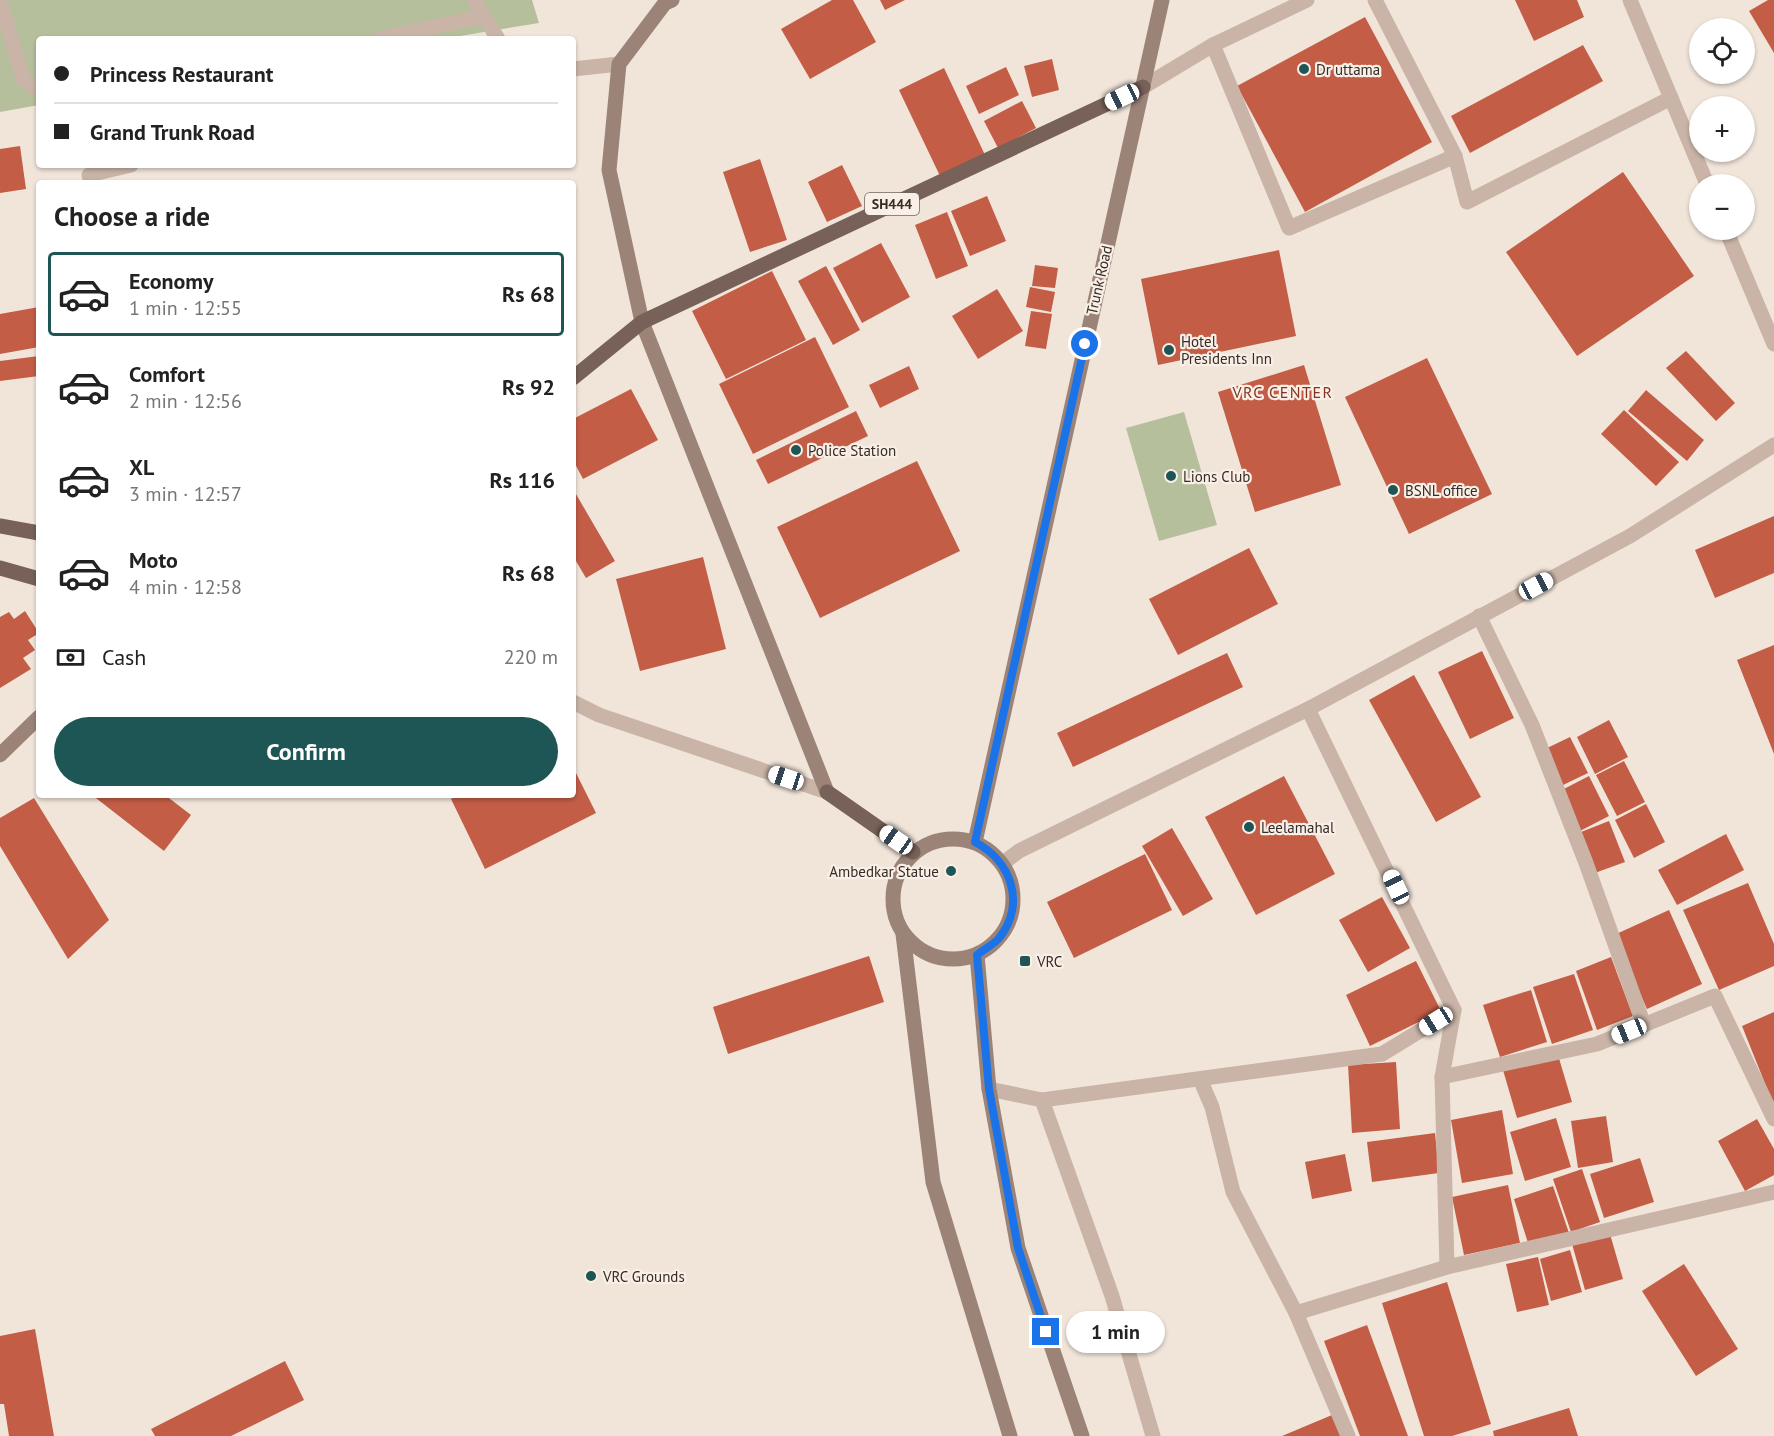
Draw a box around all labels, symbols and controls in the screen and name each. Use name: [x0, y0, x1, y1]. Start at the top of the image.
map controls: [1689, 18, 1755, 240]
button: locate: [1689, 18, 1755, 84]
text: Princess Restaurant: [90, 60, 273, 88]
place label: Dr uttama: [1316, 60, 1380, 79]
marker: Dr uttama: [1297, 62, 1311, 76]
car: [1102, 81, 1142, 113]
button: +: [1689, 96, 1755, 162]
text: Grand Trunk Road: [90, 118, 255, 146]
button: −: [1689, 174, 1755, 240]
road number: SH444: [865, 193, 919, 215]
text: Choose a ride: [54, 199, 210, 233]
street label: Trunk Road: [1082, 243, 1116, 317]
icon: car: [57, 267, 111, 321]
text: Economy: [129, 267, 213, 295]
text: Rs 68: [502, 280, 555, 308]
text: 1 min · 12:55: [129, 295, 242, 321]
route start: [1071, 330, 1098, 357]
place label: Hotel Presidents Inn: [1181, 332, 1272, 368]
marker: Hotel Presidents Inn: [1162, 343, 1176, 357]
icon: car: [57, 360, 111, 414]
text: Comfort: [129, 360, 205, 388]
text: Rs 92: [502, 373, 555, 401]
district label: VRC CENTER: [1231, 382, 1334, 402]
text: 2 min · 12:56: [129, 388, 242, 414]
place label: Police Station: [808, 441, 896, 460]
marker: Police Station: [789, 443, 803, 457]
icon: car: [57, 453, 111, 507]
text: XL: [129, 453, 154, 481]
text: Rs 116: [489, 466, 555, 494]
place label: Lions Club: [1183, 467, 1250, 486]
marker: Lions Club: [1164, 469, 1178, 483]
text: 3 min · 12:57: [129, 481, 242, 507]
place label: BSNL office: [1405, 481, 1478, 500]
marker: BSNL office: [1386, 483, 1400, 497]
icon: car: [57, 546, 111, 600]
text: Moto: [129, 546, 178, 574]
text: Rs 68: [502, 559, 555, 587]
car: [1516, 570, 1556, 602]
text: 4 min · 12:58: [129, 574, 242, 600]
icon: cash: [54, 641, 87, 674]
text: Cash: [102, 643, 146, 671]
text: 220 m: [504, 644, 558, 670]
button: Confirm: [54, 717, 558, 786]
car: [766, 764, 806, 792]
place label: Leelamahal: [1261, 818, 1335, 837]
marker: Leelamahal: [1242, 820, 1256, 834]
car: [876, 822, 916, 858]
place label: Ambedkar Statue: [829, 862, 939, 881]
marker: Ambedkar Statue: [944, 864, 958, 878]
car: [1380, 867, 1412, 907]
place label: VRC: [1036, 952, 1062, 971]
marker: VRC: [1018, 954, 1032, 968]
car: [1416, 1004, 1456, 1038]
car: [1609, 1016, 1649, 1046]
place label: VRC Grounds: [602, 1267, 685, 1286]
marker: VRC Grounds: [584, 1269, 598, 1283]
callout: 1 min: [1067, 1311, 1166, 1353]
route end: [1032, 1318, 1059, 1345]
text: 1 min: [1091, 1319, 1140, 1345]

